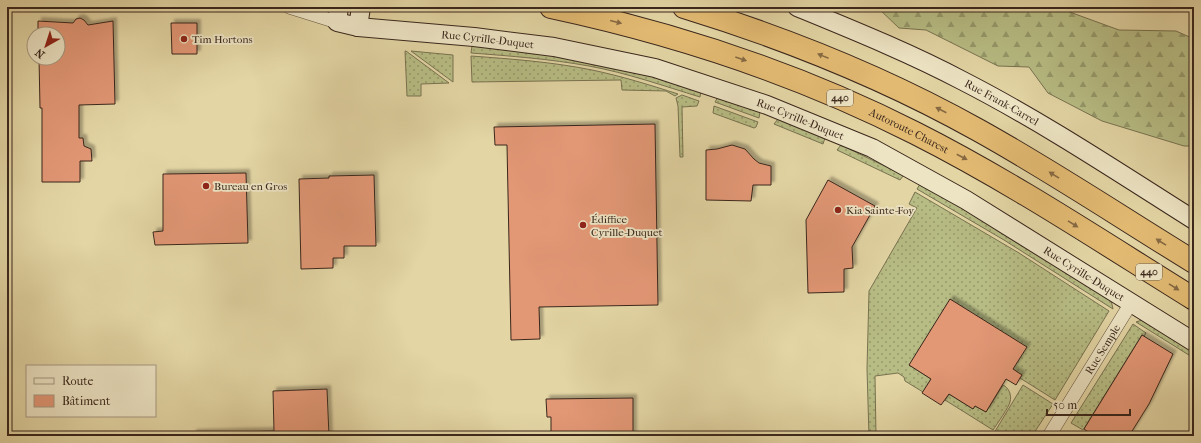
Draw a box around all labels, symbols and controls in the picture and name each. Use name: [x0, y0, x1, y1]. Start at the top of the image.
one-way arrow: [610, 19, 622, 25]
north arrow: [26, 26, 66, 66]
street label: Rue Cyrille-Duquet: [441, 28, 535, 51]
place label: Tim Hortons: [192, 33, 253, 46]
marker: Tim Hortons: [179, 34, 189, 44]
text: N: [32, 45, 47, 61]
one-way arrow: [817, 53, 828, 59]
one-way arrow: [735, 56, 747, 62]
street label: Rue Frank-Carrel: [963, 77, 1041, 128]
road number: 440: [827, 90, 853, 106]
street label: Rue Cyrille-Duquet: [755, 96, 846, 142]
street label: Autoroute Charest: [866, 105, 951, 156]
one-way arrow: [935, 107, 947, 114]
one-way arrow: [956, 154, 967, 161]
one-way arrow: [1048, 171, 1059, 179]
place label: Bureau en Gros: [214, 180, 287, 193]
marker: Bureau en Gros: [201, 181, 211, 191]
place label: Kia Sainte-Foy: [846, 204, 915, 217]
marker: Kia Sainte-Foy: [833, 205, 843, 215]
place label: Édiffice Cyrille-Duquet: [591, 213, 662, 239]
marker: Édiffice Cyrille-Duquet: [578, 220, 588, 230]
one-way arrow: [1067, 221, 1079, 228]
one-way arrow: [1155, 238, 1167, 245]
street label: Rue Cyrille-Duquet: [1041, 243, 1127, 304]
road number: 440: [1136, 264, 1162, 280]
one-way arrow: [1169, 283, 1179, 291]
street label: Rue Semple: [1082, 321, 1123, 377]
legend: [26, 365, 156, 417]
text: Route: [62, 374, 94, 388]
scale bar: [1047, 391, 1130, 417]
text: Bâtiment: [62, 394, 111, 408]
text: 50 m: [1053, 398, 1077, 412]

